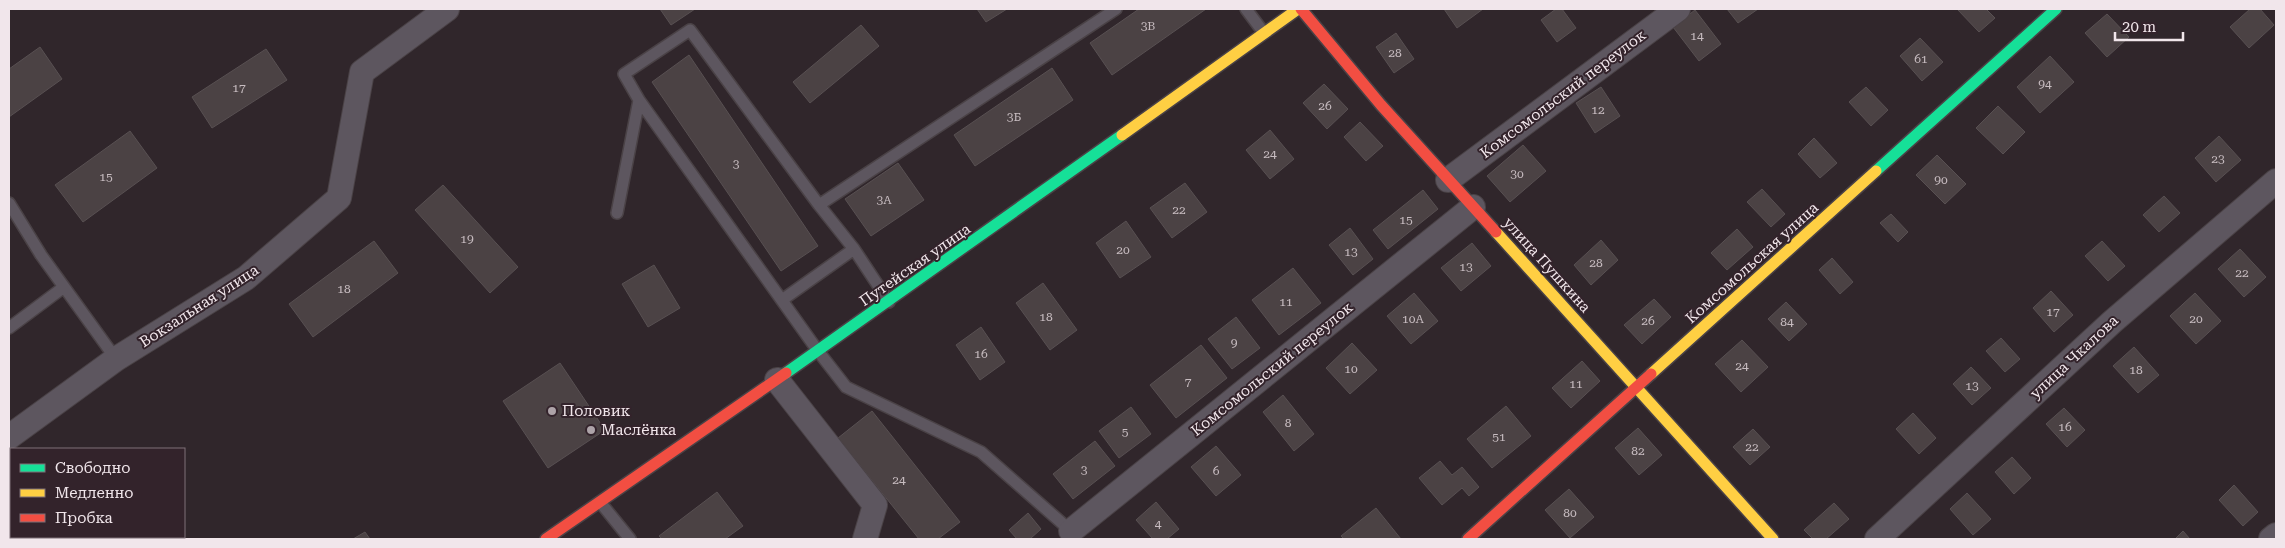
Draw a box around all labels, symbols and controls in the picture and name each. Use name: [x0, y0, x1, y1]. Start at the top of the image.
scale bar: [2115, 10, 2182, 42]
text: 20 m: [2122, 18, 2157, 36]
house number: 3В: [1141, 19, 1155, 33]
street label: Комсомольский переулок: [1477, 26, 1650, 162]
house number: 14: [1690, 29, 1704, 43]
house number: 28: [1388, 46, 1402, 60]
house number: 61: [1914, 52, 1928, 66]
house number: 94: [2038, 77, 2052, 91]
house number: 17: [232, 81, 246, 95]
house number: 26: [1318, 99, 1332, 113]
house number: 12: [1591, 103, 1605, 117]
house number: 3Б: [1007, 110, 1022, 124]
house number: 24: [1263, 147, 1277, 161]
house number: 23: [2211, 152, 2225, 166]
house number: 3: [733, 157, 740, 171]
house number: 30: [1510, 167, 1524, 181]
house number: 15: [99, 170, 113, 184]
house number: 90: [1934, 173, 1948, 187]
house number: 3А: [876, 193, 892, 207]
street label: Комсомольская улица: [1682, 199, 1822, 327]
house number: 22: [1172, 203, 1186, 217]
house number: 15: [1399, 213, 1413, 227]
street label: улица Пушкина: [1500, 214, 1594, 316]
street label: Путейская улица: [856, 220, 974, 310]
house number: 19: [460, 232, 474, 246]
house number: 20: [1116, 243, 1130, 257]
house number: 13: [1344, 245, 1358, 259]
house number: 28: [1589, 256, 1603, 270]
house number: 13: [1459, 260, 1473, 274]
street label: Вокзальная улица: [136, 261, 262, 351]
house number: 22: [2235, 266, 2249, 280]
house number: 18: [337, 282, 351, 296]
house number: 11: [1279, 295, 1293, 309]
street label: Комсомольский переулок: [1188, 298, 1357, 440]
house number: 17: [2046, 305, 2060, 319]
house number: 18: [1039, 310, 1053, 324]
house number: 10А: [1402, 312, 1425, 326]
street label: улица Чкалова: [2026, 312, 2122, 402]
house number: 20: [2189, 312, 2203, 326]
house number: 26: [1641, 314, 1655, 328]
house number: 84: [1780, 315, 1794, 329]
house number: 9: [1231, 336, 1238, 350]
house number: 16: [974, 347, 988, 361]
house number: 24: [1735, 359, 1749, 373]
house number: 10: [1344, 362, 1358, 376]
house number: 18: [2129, 363, 2143, 377]
house number: 7: [1185, 375, 1192, 389]
house number: 11: [1569, 377, 1583, 391]
house number: 13: [1965, 379, 1979, 393]
place label: Половик: [562, 402, 631, 420]
marker: Половик: [546, 405, 558, 417]
house number: 8: [1285, 416, 1292, 430]
house number: 16: [2058, 420, 2072, 434]
place label: Маслёнка: [601, 421, 676, 439]
marker: Маслёнка: [585, 424, 597, 436]
house number: 5: [1122, 425, 1129, 439]
house number: 51: [1492, 430, 1506, 444]
house number: 22: [1745, 440, 1759, 454]
house number: 82: [1631, 444, 1645, 458]
legend: [10, 448, 185, 538]
text: Свободно: [55, 459, 130, 477]
house number: 3: [1081, 463, 1088, 477]
house number: 6: [1213, 464, 1220, 478]
house number: 24: [892, 473, 906, 487]
text: Медленно: [55, 484, 134, 502]
house number: 80: [1563, 506, 1577, 520]
text: Пробка: [55, 509, 113, 527]
house number: 4: [1155, 517, 1162, 531]

